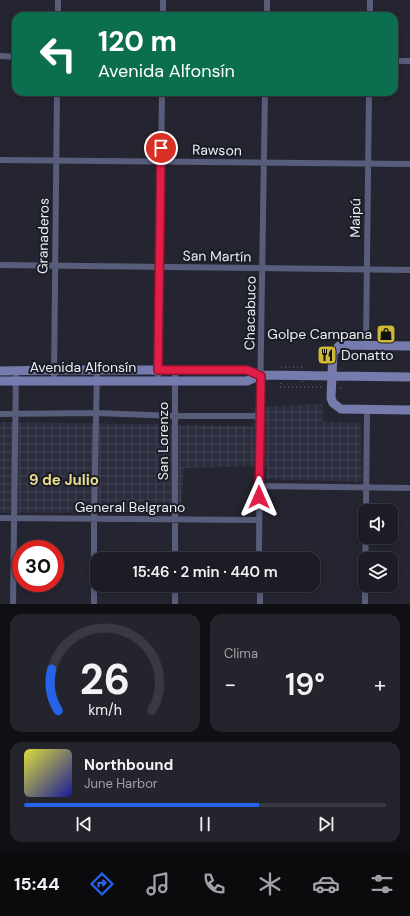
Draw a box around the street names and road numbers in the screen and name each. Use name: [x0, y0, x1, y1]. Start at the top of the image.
street label: Rawson: [192, 141, 242, 159]
street label: Granaderos: [33, 198, 53, 274]
street label: Maipú: [346, 198, 364, 238]
street label: San Martín: [182, 246, 252, 266]
street label: Chacabuco: [240, 276, 260, 350]
street label: Avenida Alfonsín: [30, 358, 136, 376]
street label: San Lorenzo: [154, 402, 172, 480]
street label: General Belgrano: [75, 498, 185, 516]

